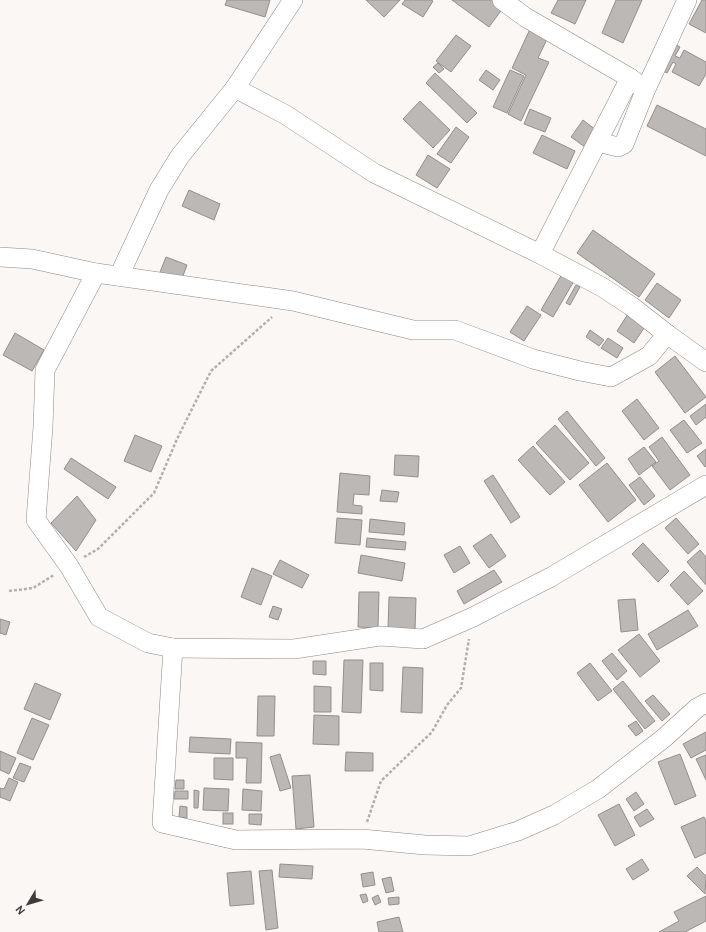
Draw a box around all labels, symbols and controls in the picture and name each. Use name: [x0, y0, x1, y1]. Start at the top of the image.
north arrow: [8, 884, 48, 924]
text: N: [12, 903, 28, 918]

